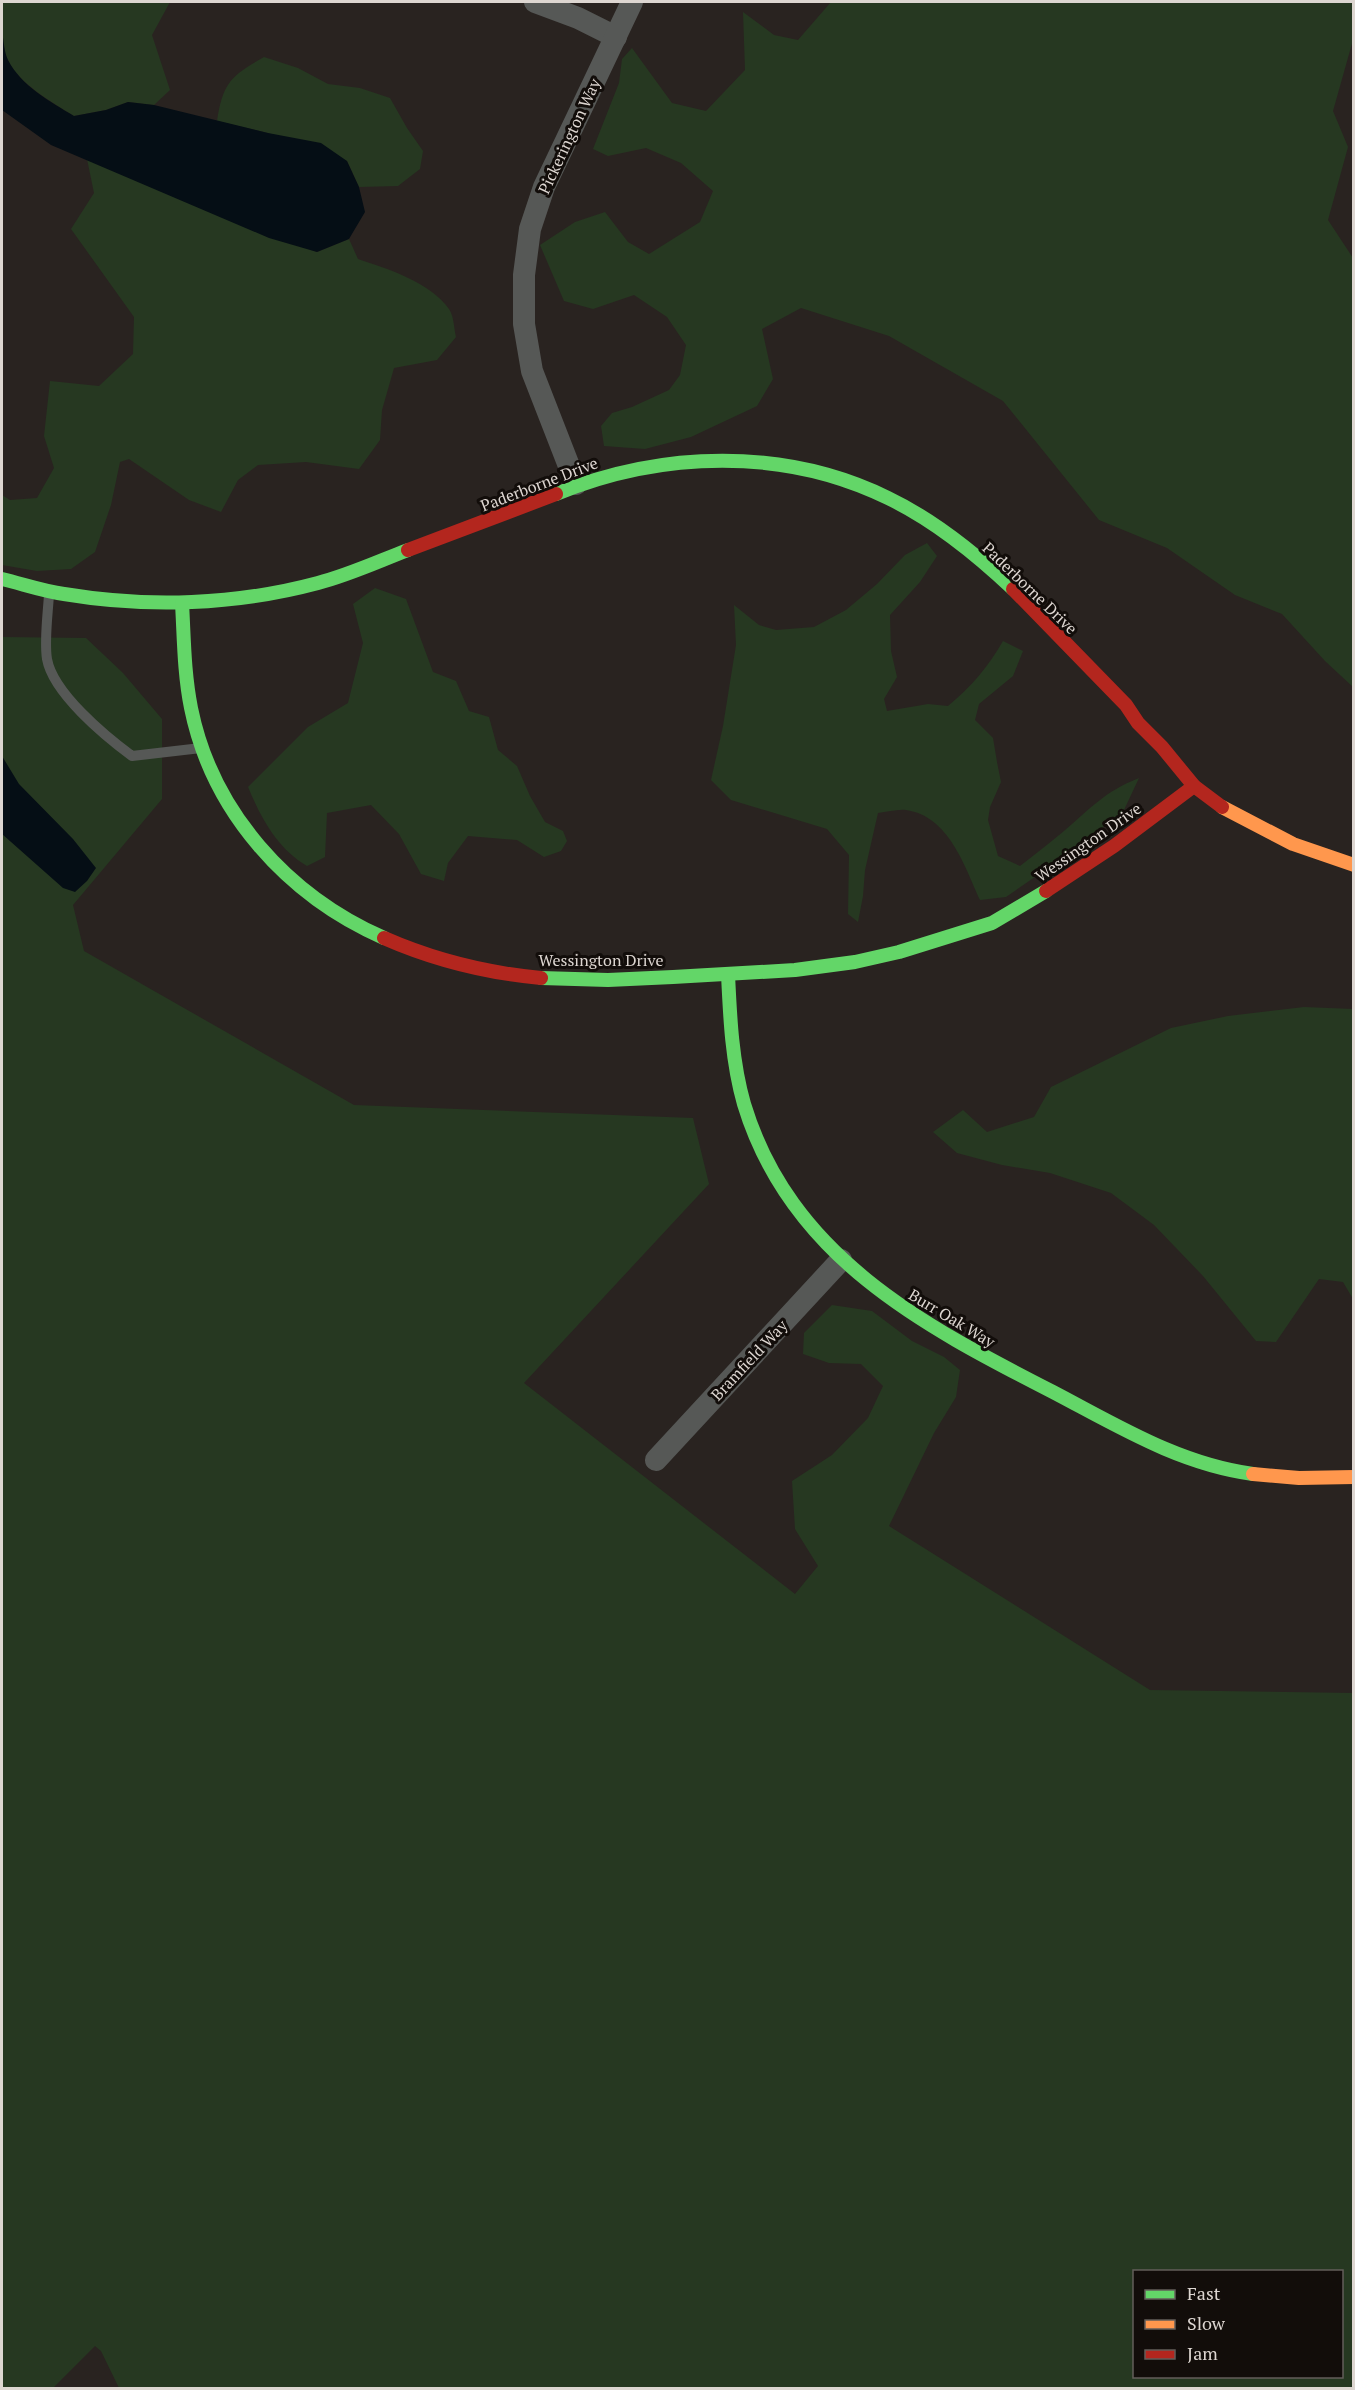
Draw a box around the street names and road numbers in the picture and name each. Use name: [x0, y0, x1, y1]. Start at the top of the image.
street label: Pickerington Way: [533, 74, 606, 197]
street label: Paderborne Drive: [477, 452, 601, 516]
street label: Paderborne Drive: [978, 537, 1082, 639]
street label: Wessington Drive: [1031, 797, 1145, 887]
street label: Wessington Drive: [539, 949, 663, 971]
street label: Burr Oak Way: [905, 1284, 1000, 1353]
street label: Bramfield Way: [706, 1314, 793, 1405]

